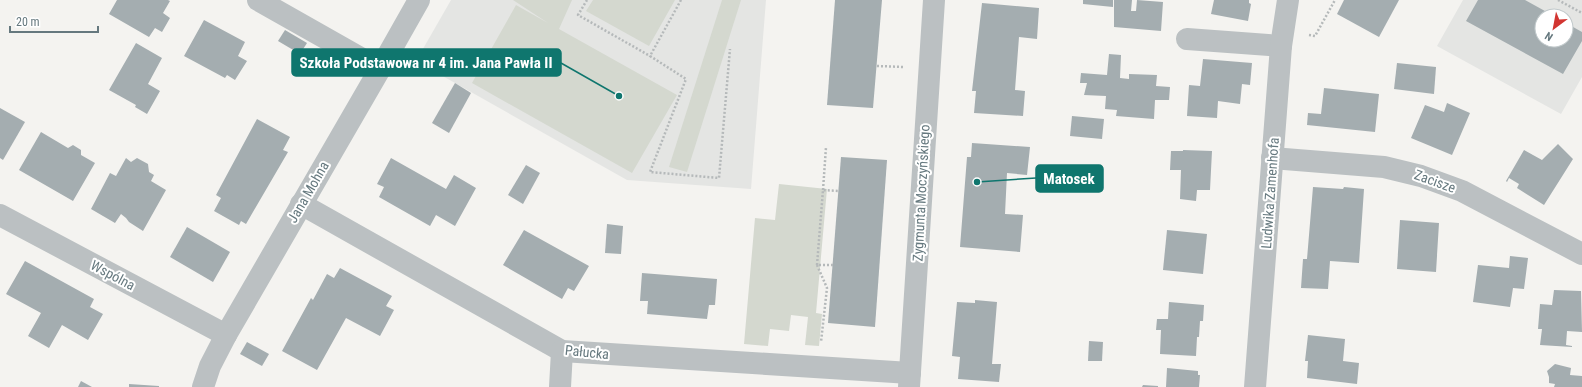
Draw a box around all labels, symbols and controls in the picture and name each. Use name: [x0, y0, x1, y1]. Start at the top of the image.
scale bar: [10, 8, 98, 34]
north arrow: [1534, 8, 1574, 48]
text: 20 m: [16, 15, 40, 29]
text: N: [1542, 29, 1555, 43]
callout: Szkoła Podstawowa nr 4 im. Jana Pawła II: [292, 49, 561, 76]
text: Szkoła Podstawowa nr 4 im. Jana Pawła II: [300, 54, 552, 72]
street label: Zygmunta Moczyńskiego: [909, 124, 933, 262]
street label: Ludwika Zamenhofa: [1258, 137, 1282, 249]
street label: Jana Mohna: [284, 159, 332, 225]
callout: Matosek: [1036, 165, 1103, 192]
street label: Zacisze: [1412, 166, 1458, 196]
text: Matosek: [1043, 170, 1096, 188]
street label: Wspólna: [88, 257, 138, 293]
street label: Pałucka: [564, 342, 610, 362]

